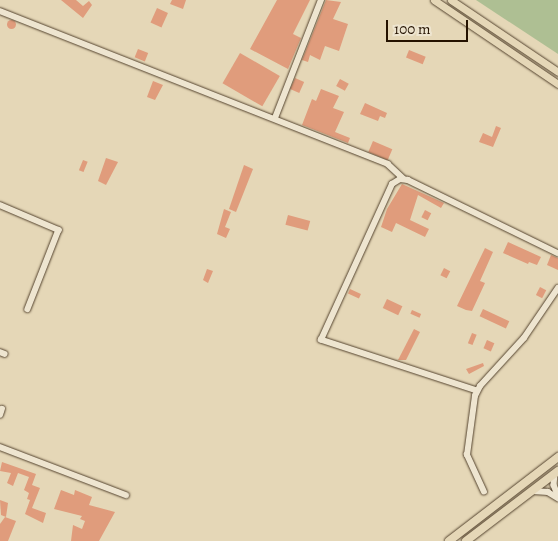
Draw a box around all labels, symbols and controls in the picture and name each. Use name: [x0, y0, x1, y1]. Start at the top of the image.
scale bar: [388, 10, 470, 42]
text: 100 m: [394, 19, 431, 39]

